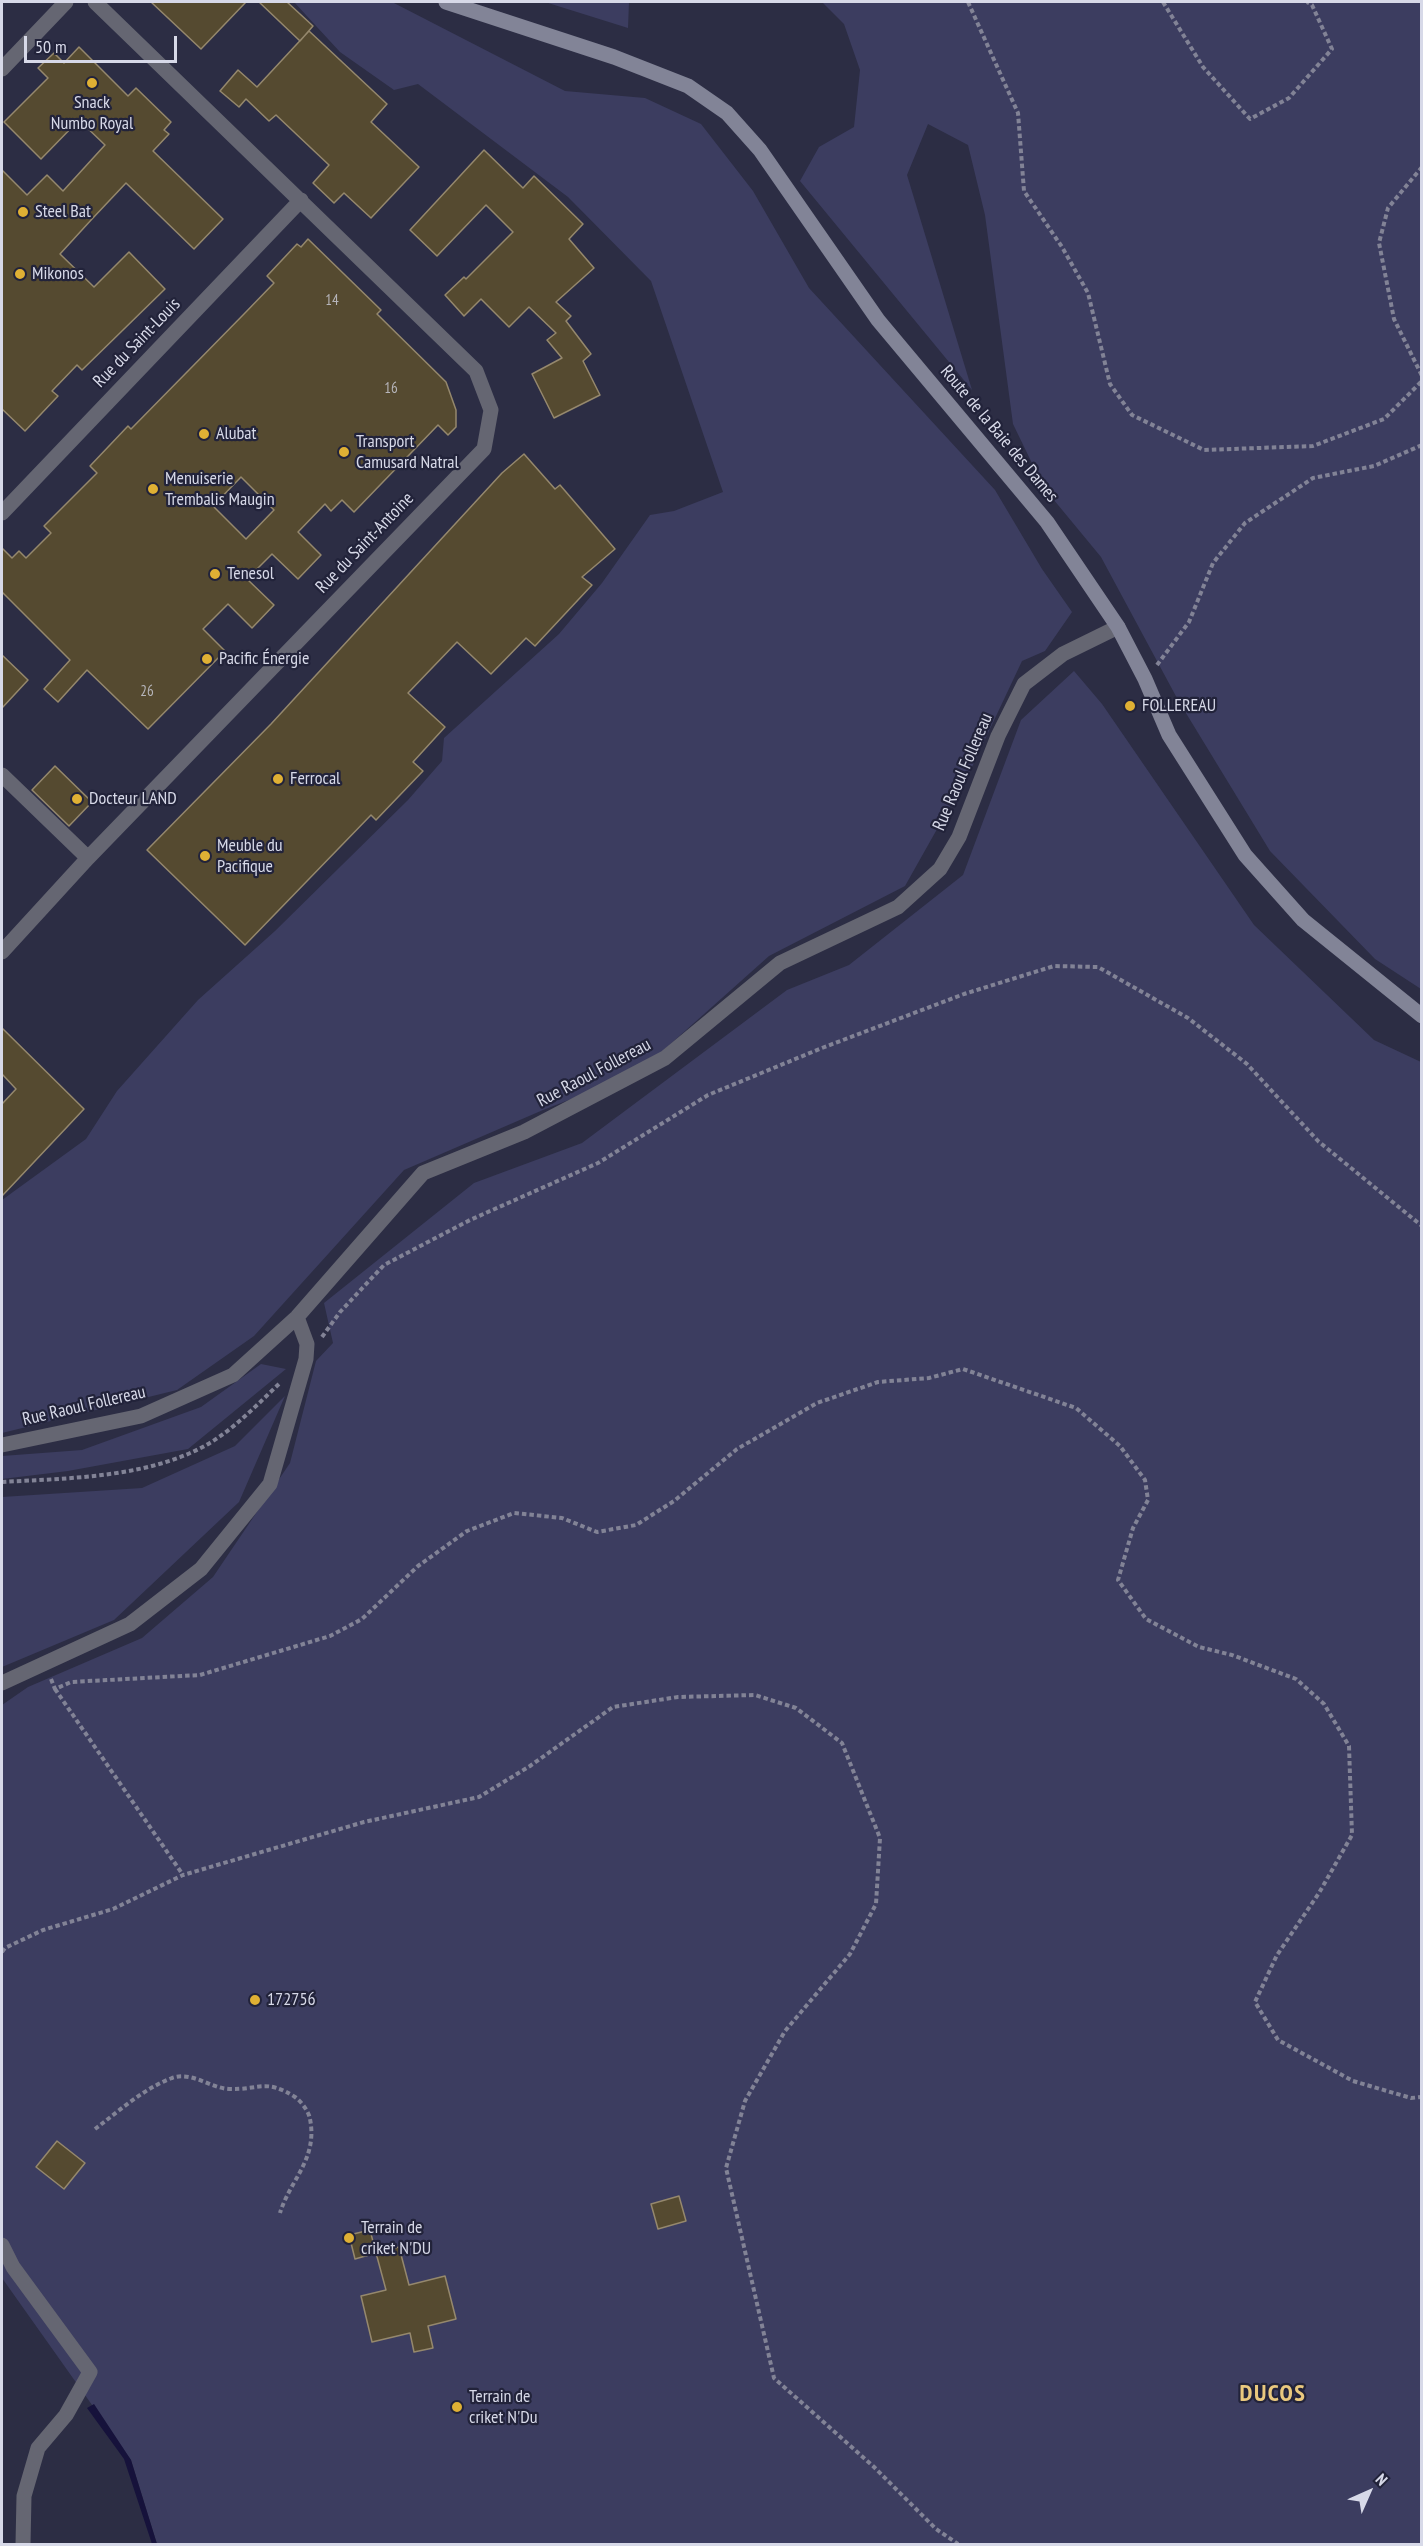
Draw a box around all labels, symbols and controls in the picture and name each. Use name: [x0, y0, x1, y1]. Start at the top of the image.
scale bar: [27, 24, 180, 62]
text: 50 m: [35, 35, 67, 58]
marker: Snack Numbo Royal: [85, 76, 99, 90]
place label: Snack Numbo Royal: [51, 92, 133, 134]
place label: Steel Bat: [35, 201, 91, 223]
marker: Steel Bat: [16, 205, 30, 219]
place label: Mikonos: [32, 263, 84, 285]
marker: Mikonos: [13, 267, 27, 281]
house number: 14: [325, 292, 339, 310]
street label: Rue du Saint-Louis: [89, 294, 185, 392]
street label: Route de la Baie des Dames: [936, 361, 1062, 507]
house number: 16: [384, 380, 398, 398]
place label: Alubat: [216, 423, 256, 445]
marker: Alubat: [197, 427, 211, 441]
place label: Transport Camusard Natral: [356, 431, 459, 474]
marker: Transport Camusard Natral: [337, 445, 351, 459]
place label: Menuiserie Trembalis Maugin: [165, 468, 275, 510]
marker: Menuiserie Trembalis Maugin: [146, 482, 160, 496]
street label: Rue du Saint-Antoine: [311, 488, 419, 598]
place label: Tenesol: [227, 563, 274, 585]
marker: Tenesol: [208, 567, 222, 581]
place label: Pacific Énergie: [219, 648, 309, 670]
marker: Pacific Énergie: [200, 652, 214, 666]
house number: 26: [140, 683, 154, 701]
place label: FOLLEREAU: [1142, 695, 1216, 717]
marker: FOLLEREAU: [1123, 699, 1137, 713]
street label: Rue Raoul Follereau: [929, 710, 997, 834]
place label: Ferrocal: [290, 768, 340, 790]
marker: Ferrocal: [271, 772, 285, 786]
place label: Docteur LAND: [89, 788, 177, 810]
marker: Docteur LAND: [70, 792, 84, 806]
place label: Meuble du Pacifique: [217, 835, 283, 878]
marker: Meuble du Pacifique: [198, 849, 212, 863]
street label: Rue Raoul Follereau: [534, 1034, 654, 1112]
street label: Rue Raoul Follereau: [20, 1381, 148, 1431]
place label: 172756: [267, 1989, 316, 2011]
marker: 172756: [248, 1993, 262, 2007]
place label: Terrain de criket N'DU: [361, 2217, 431, 2260]
marker: Terrain de criket N'DU: [342, 2231, 356, 2245]
district label: DUCOS: [1240, 2380, 1306, 2408]
place label: Terrain de criket N'Du: [469, 2386, 537, 2428]
marker: Terrain de criket N'Du: [450, 2400, 464, 2414]
north arrow: [1339, 2462, 1399, 2522]
text: N: [1372, 2469, 1392, 2489]

